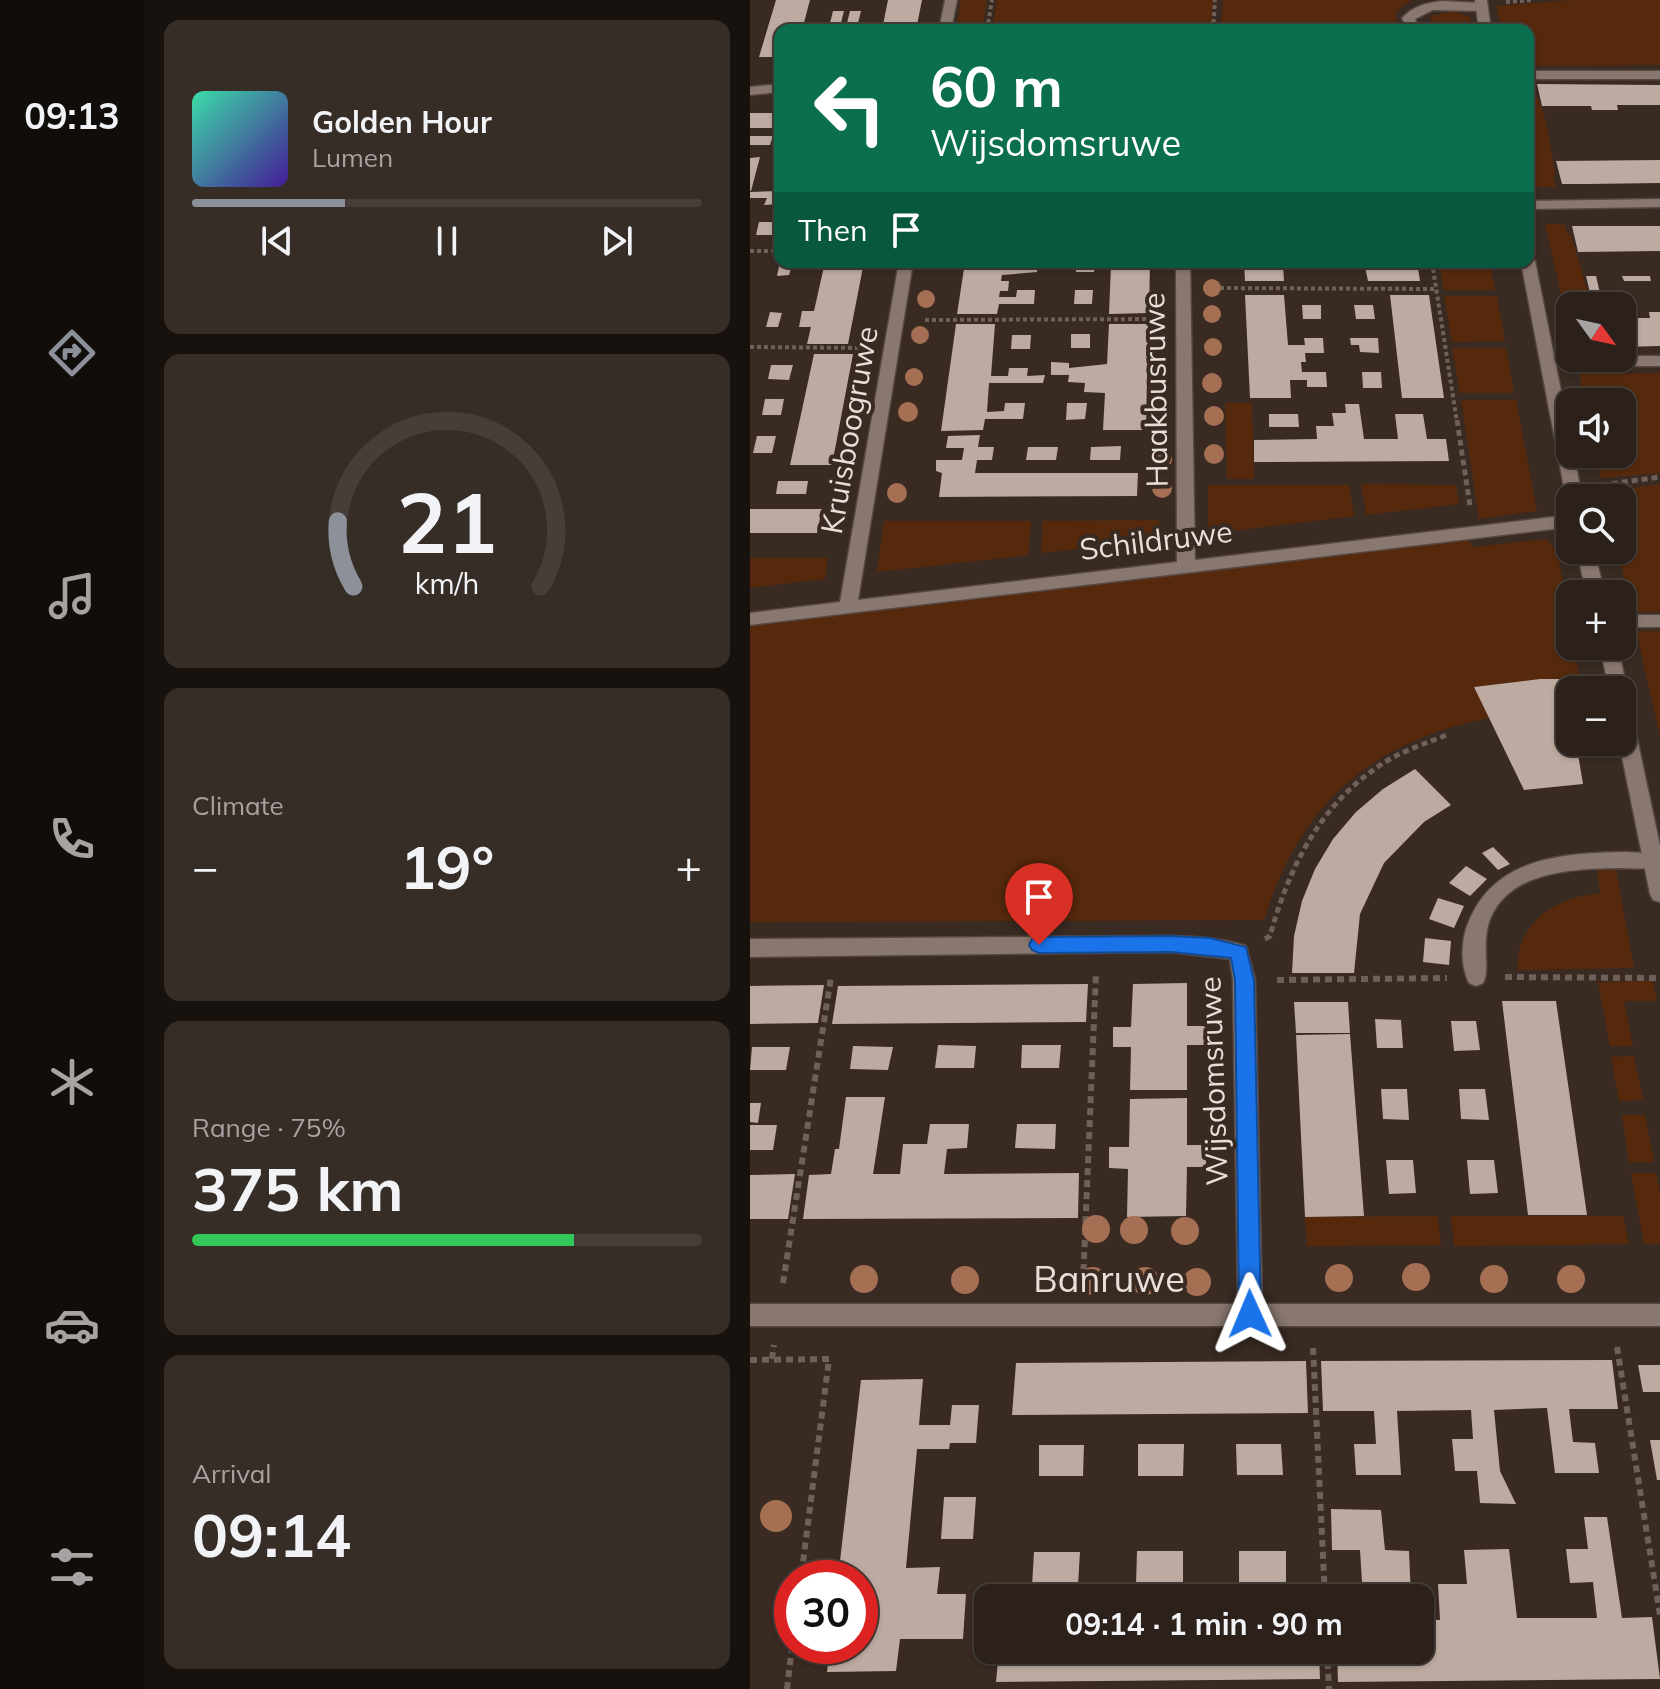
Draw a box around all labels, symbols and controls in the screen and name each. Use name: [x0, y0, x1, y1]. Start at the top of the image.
text: 60 m: [930, 51, 1063, 121]
icon: left: [798, 56, 902, 160]
text: 09:13: [24, 93, 120, 138]
text: Golden Hour: [312, 103, 492, 141]
text: Wijsdomsruwe: [930, 120, 1181, 165]
text: Lumen: [312, 141, 393, 174]
icon: arrive: [884, 208, 928, 252]
text: Then: [798, 211, 868, 249]
icon: previous: [255, 219, 299, 263]
icon: pause: [425, 219, 469, 263]
icon: next: [595, 219, 639, 263]
street label: Haakbusruwe: [1134, 292, 1176, 488]
north arrow: [1556, 292, 1636, 372]
map controls: [1556, 292, 1636, 756]
street label: Kruisboogruwe: [812, 323, 886, 537]
icon: directions: [44, 325, 100, 381]
button: sound: [1556, 388, 1636, 468]
text: 21: [397, 468, 497, 573]
button: search: [1556, 484, 1636, 564]
street label: Schildruwe: [1077, 512, 1235, 568]
text: km/h: [415, 565, 479, 601]
icon: music: [44, 568, 100, 624]
button: +: [1556, 580, 1636, 660]
button: −: [1556, 676, 1636, 756]
text: Climate: [192, 789, 284, 822]
icon: phone: [44, 811, 100, 867]
text: 19°: [400, 829, 494, 904]
text: −: [192, 839, 218, 894]
text: +: [676, 839, 702, 894]
pin: [1005, 863, 1073, 945]
icon: arrive: [1017, 875, 1061, 919]
street label: Wijsdomsruwe: [1190, 976, 1236, 1186]
icon: climate: [44, 1054, 100, 1110]
text: Range · 75%: [192, 1111, 346, 1144]
text: 375 km: [192, 1151, 404, 1226]
street label: Banruwe: [1033, 1256, 1185, 1301]
position arrow: [1208, 1272, 1292, 1356]
icon: car: [44, 1297, 100, 1353]
text: Arrival: [192, 1457, 272, 1490]
text: 09:14: [192, 1497, 351, 1572]
icon: filters: [44, 1539, 100, 1595]
speed limit sign: 30: [774, 1560, 878, 1664]
text: 09:14 · 1 min · 90 m: [1065, 1605, 1343, 1643]

